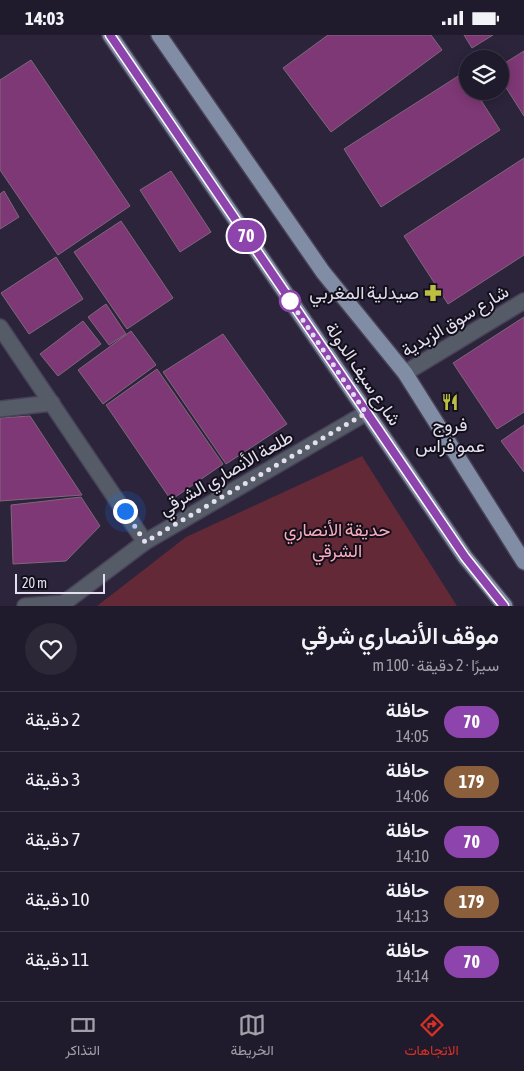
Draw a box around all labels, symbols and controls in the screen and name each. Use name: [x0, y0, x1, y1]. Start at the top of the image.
text: 14:03: [25, 7, 64, 29]
map controls: [459, 50, 509, 100]
button: layers: [459, 50, 509, 100]
line badge: 70: [224, 220, 268, 252]
text: 70: [238, 225, 254, 246]
street label: شارع سوق الزبدية: [397, 280, 513, 363]
place label: صيدلية المغربي: [309, 282, 419, 308]
pharmacy icon: صيدلية المغربي: [423, 283, 443, 303]
unlabelled marker: [279, 290, 301, 312]
street label: شارع سيف الدولة: [319, 318, 406, 430]
restaurant icon: فروج عمو فراس: [440, 392, 460, 412]
place label: فروج عمو فراس: [415, 414, 485, 457]
street label: طلعة الأنصاري الشرقي: [155, 426, 299, 524]
your location: [113, 499, 138, 524]
park label: حديقة الأنصاري الشرقي: [284, 519, 390, 566]
scale bar: [15, 571, 105, 594]
text: 20 m: [22, 575, 47, 591]
text: موقف الأنصاري شرقي: [301, 622, 499, 649]
button: heart: [25, 623, 77, 675]
text: سيرًا · 2 دقيقة · 100 m: [373, 656, 499, 674]
text: حافلة: [386, 699, 429, 721]
text: 2 دقيقة: [25, 708, 81, 730]
text: 70: [463, 711, 480, 732]
text: 14:05: [396, 727, 429, 745]
text: حافلة: [386, 759, 429, 781]
text: 3 دقيقة: [25, 768, 81, 790]
text: 179: [459, 771, 484, 792]
text: 14:06: [396, 787, 429, 805]
text: حافلة: [386, 819, 429, 841]
text: 7 دقيقة: [25, 828, 81, 850]
text: 70: [463, 831, 480, 852]
text: 14:10: [396, 847, 429, 865]
text: حافلة: [386, 879, 429, 901]
text: 10 دقيقة: [25, 888, 89, 910]
text: 179: [459, 891, 484, 912]
text: 14:13: [396, 907, 429, 925]
text: حافلة: [386, 939, 429, 961]
text: 11 دقيقة: [25, 948, 89, 970]
text: 70: [463, 951, 480, 972]
text: 14:14: [396, 967, 429, 985]
tab: التذاكر: [65, 1011, 100, 1063]
tab: الخريطة: [231, 1011, 274, 1063]
tab: الاتجاهات: [404, 1011, 459, 1063]

